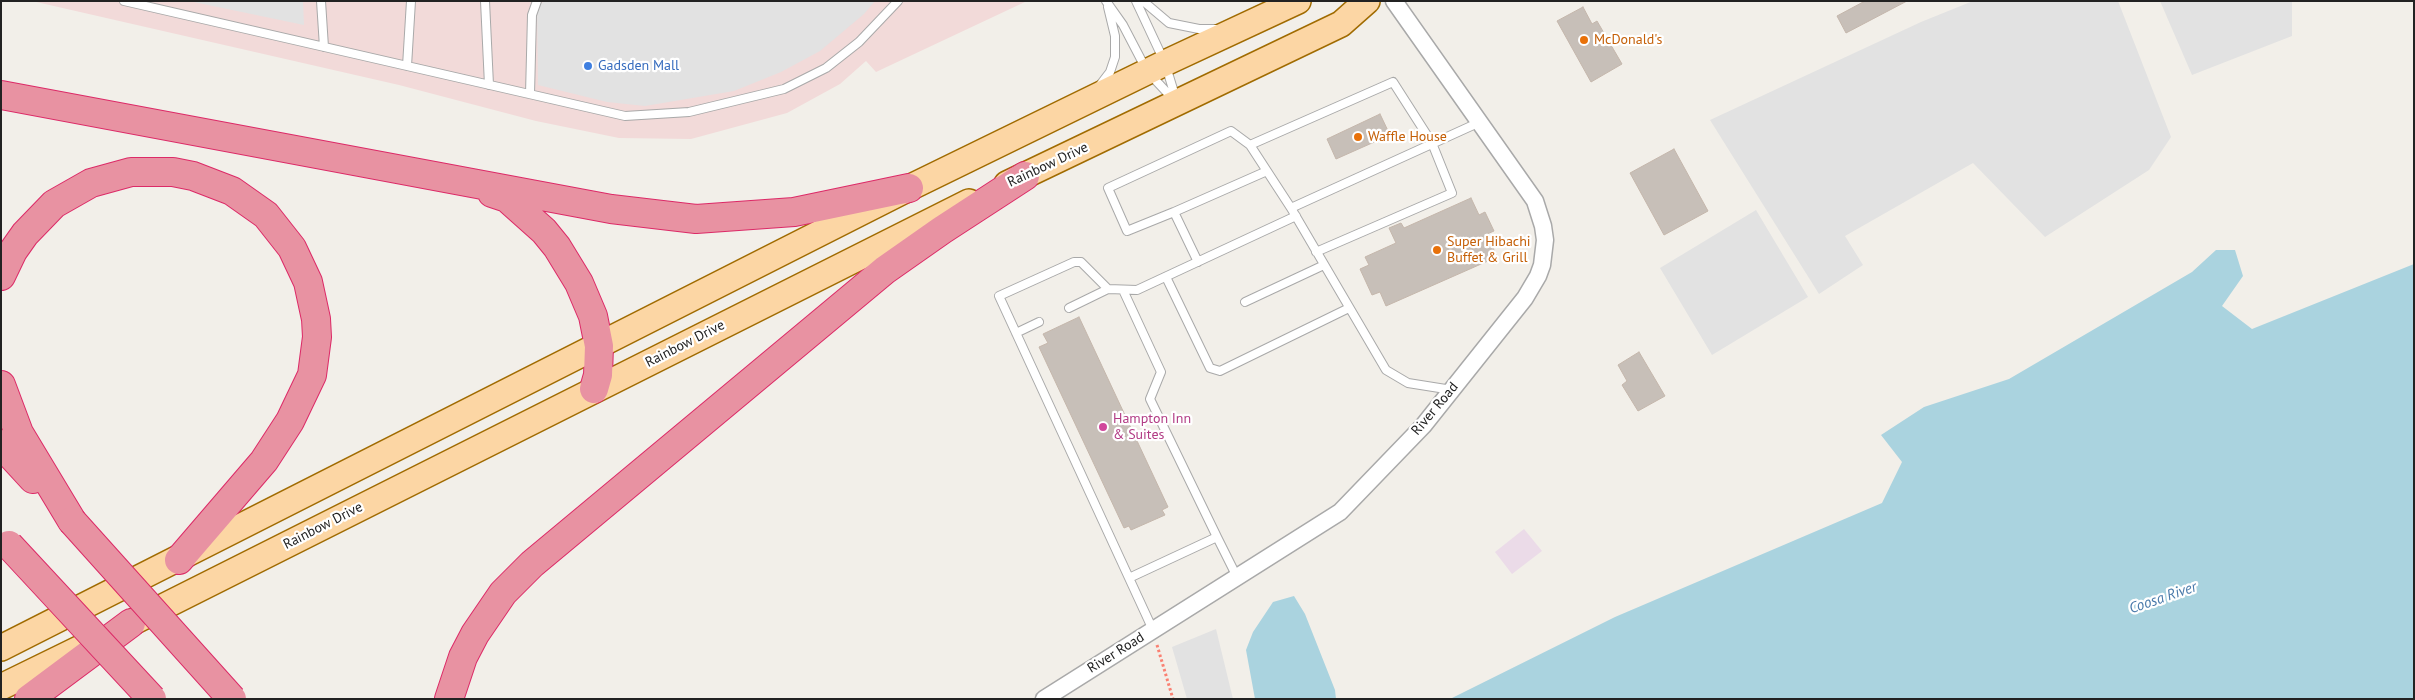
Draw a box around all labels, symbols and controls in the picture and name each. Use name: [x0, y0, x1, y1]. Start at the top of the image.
place label: McDonald's: [1594, 32, 1662, 48]
marker: McDonald's: [1578, 34, 1590, 46]
place label: Gadsden Mall: [598, 58, 679, 74]
marker: Gadsden Mall: [582, 60, 594, 72]
place label: Waffle House: [1368, 129, 1447, 145]
marker: Waffle House: [1352, 131, 1364, 143]
street label: Rainbow Drive: [1005, 139, 1091, 191]
place label: Super Hibachi Buffet & Grill: [1447, 234, 1531, 266]
marker: Super Hibachi Buffet & Grill: [1431, 244, 1443, 256]
street label: Rainbow Drive: [642, 317, 728, 371]
street label: River Road: [1408, 379, 1462, 439]
place label: Hampton Inn & Suites: [1113, 411, 1191, 444]
marker: Hampton Inn & Suites: [1097, 421, 1109, 433]
street label: Rainbow Drive: [280, 499, 366, 553]
water label: Coosa River: [2127, 578, 2199, 618]
street label: River Road: [1084, 629, 1148, 677]

